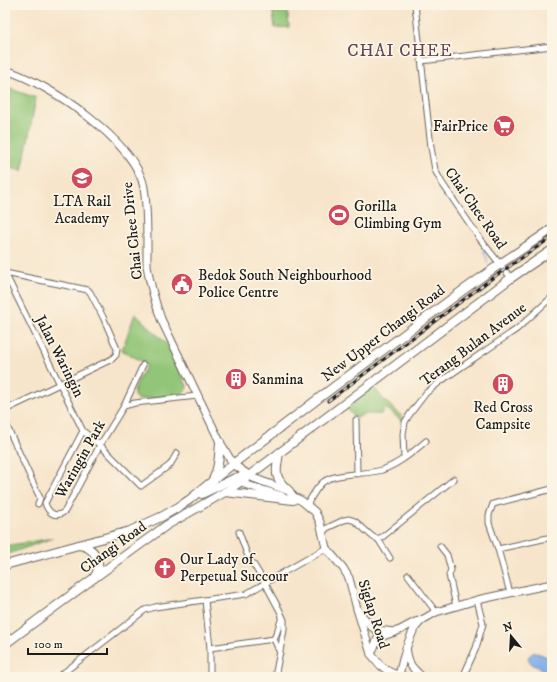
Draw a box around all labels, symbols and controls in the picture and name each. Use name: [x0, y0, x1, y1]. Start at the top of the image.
district label: CHAI CHEE: [347, 40, 453, 62]
supermarket icon: FairPrice: [491, 113, 517, 139]
place label: FairPrice: [433, 117, 488, 136]
street label: Chai Chee Road: [440, 164, 511, 253]
school or university icon: LTA Rail Academy: [69, 165, 95, 191]
street label: Chai Chee Drive: [118, 181, 147, 281]
place label: LTA Rail Academy: [53, 192, 112, 228]
place label: Gorilla Climbing Gym: [354, 197, 442, 233]
sports icon: Gorilla Climbing Gym: [326, 202, 352, 228]
place label: Bedok South Neighbourhood Police Centre: [198, 266, 372, 302]
public building icon: Bedok South Neighbourhood Police Centre: [169, 271, 195, 297]
street label: New Upper Changi Road: [318, 280, 449, 386]
street label: Terang Bulan Avenue: [416, 298, 530, 391]
street label: Jalan Waringin: [30, 310, 88, 401]
building icon: Sanmina: [223, 366, 249, 392]
place label: Sanmina: [252, 370, 304, 389]
building icon: Red Cross Campsite: [490, 371, 516, 397]
place label: Red Cross Campsite: [473, 398, 533, 434]
street label: Waringin Park: [51, 416, 110, 503]
street label: Changi Road: [76, 517, 151, 578]
place label: Our Lady of Perpetual Succour: [180, 550, 289, 586]
church icon: Our Lady of Perpetual Succour: [152, 555, 178, 581]
street label: Siglap Road: [353, 577, 394, 652]
north arrow: [491, 616, 531, 656]
text: N: [502, 619, 515, 635]
scale bar: [28, 630, 107, 656]
text: 100 m: [34, 637, 63, 652]

